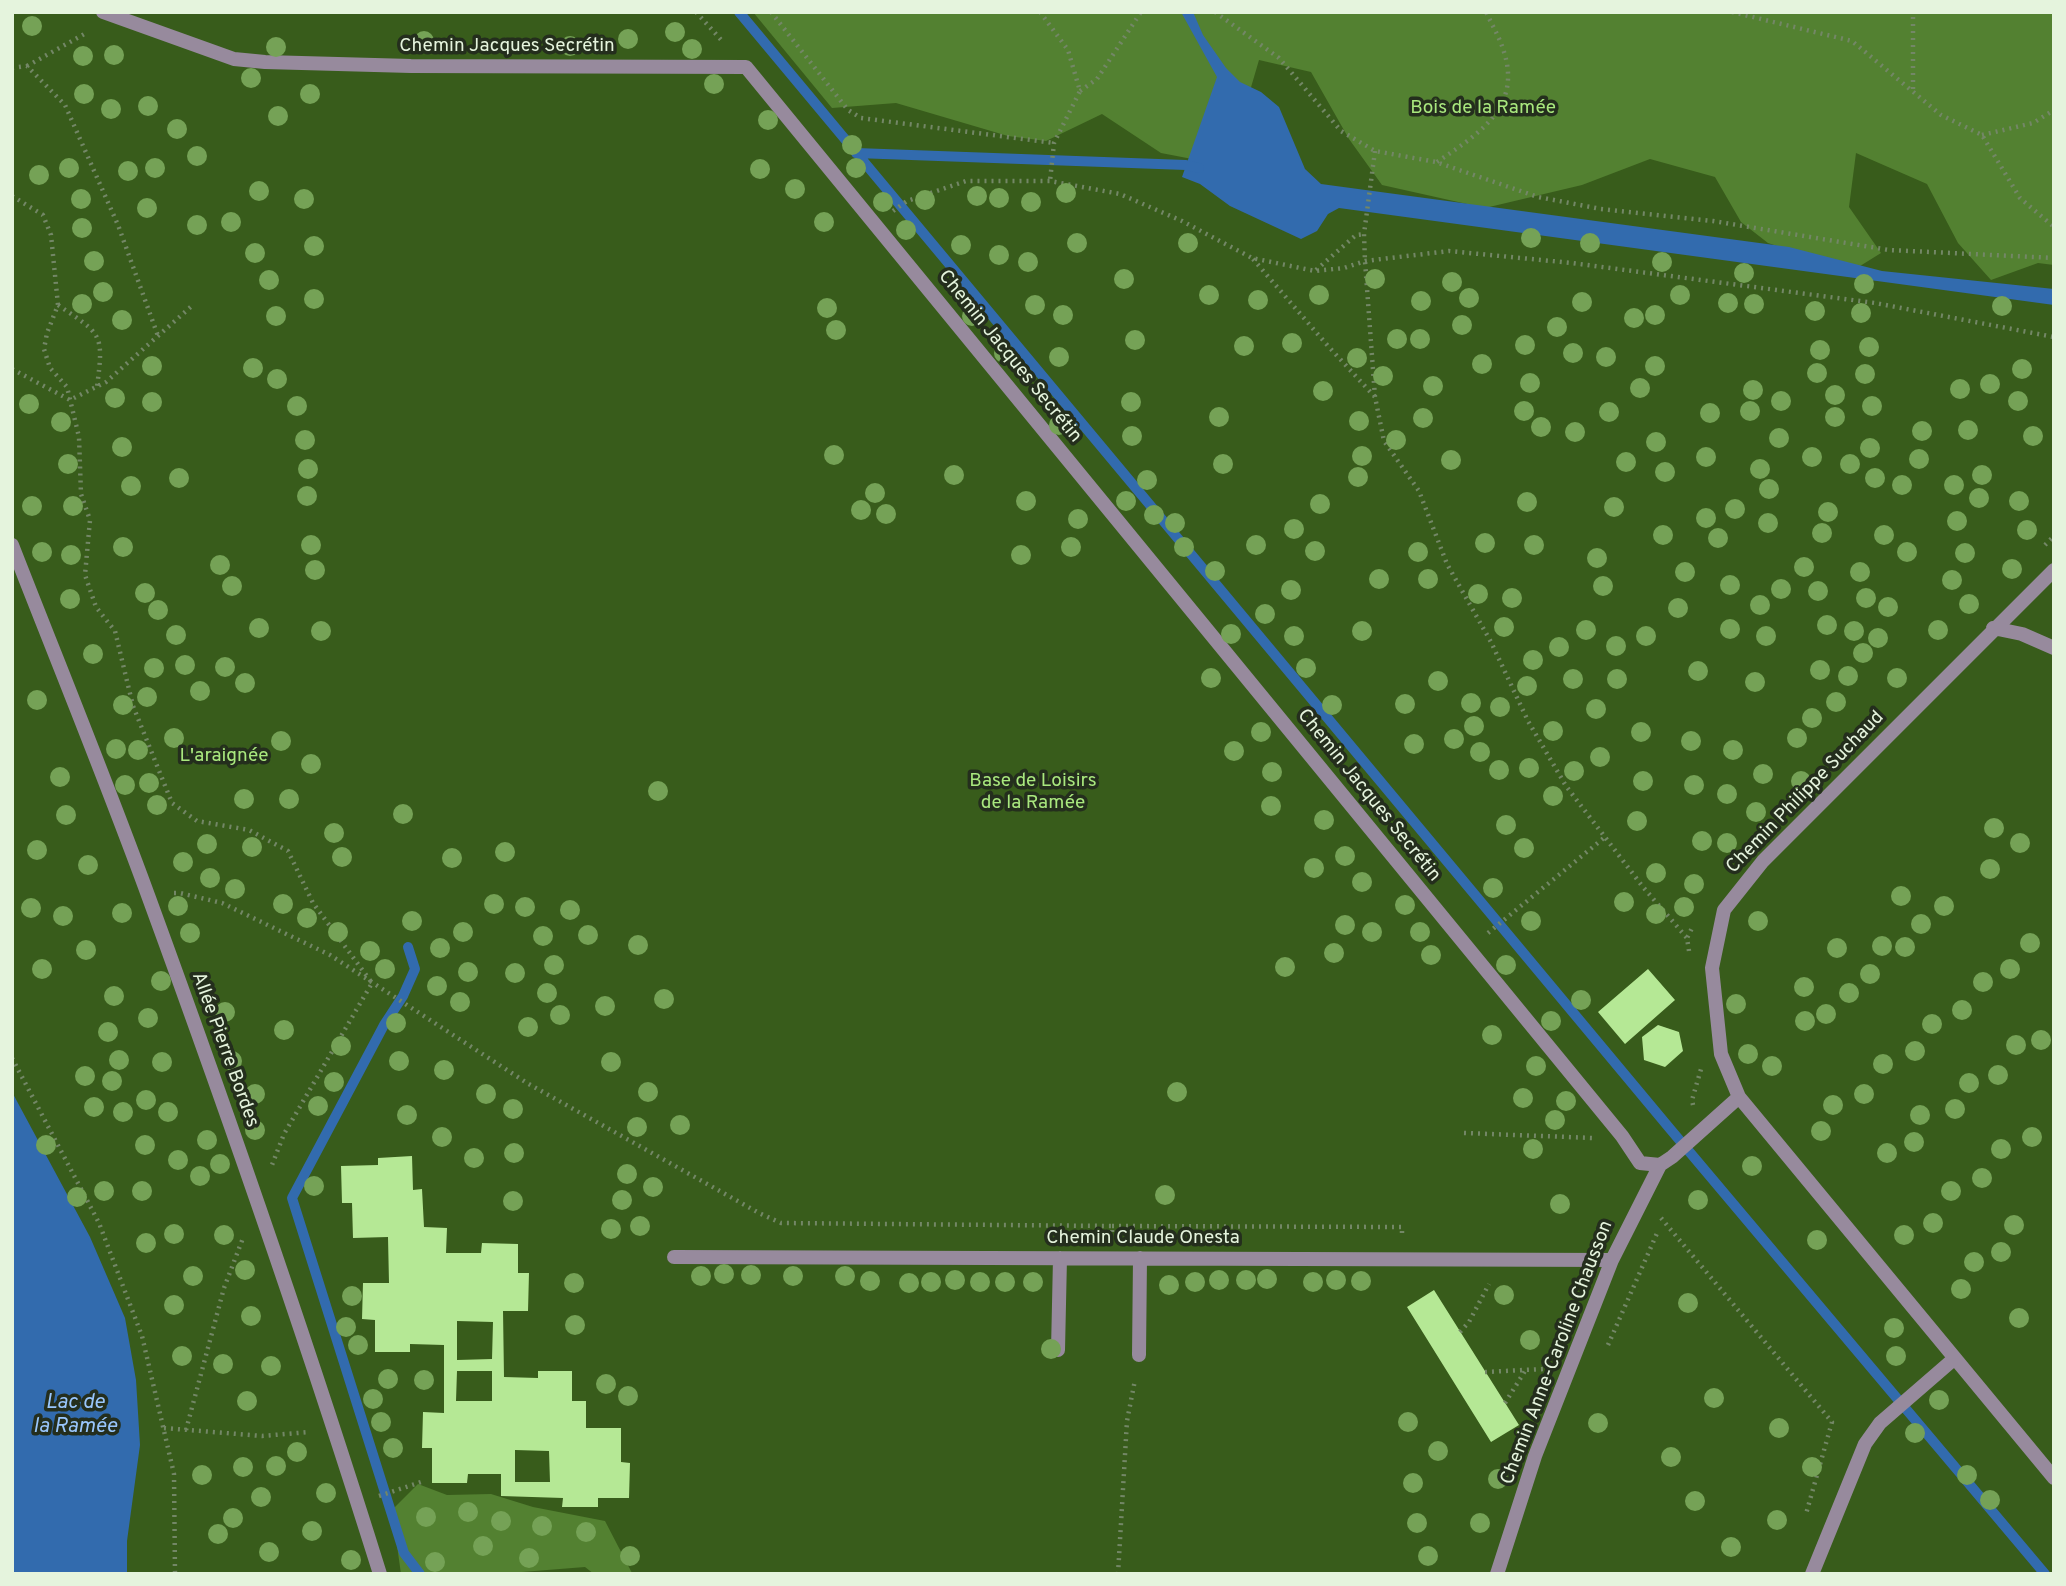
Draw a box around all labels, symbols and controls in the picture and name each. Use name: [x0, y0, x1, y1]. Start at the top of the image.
street label: Chemin Jacques Secrétin: [399, 36, 615, 58]
park label: Bois de la Ramée: [1410, 98, 1556, 120]
street label: Chemin Jacques Secrétin: [932, 266, 1086, 448]
street label: Chemin Jacques Secrétin: [1291, 705, 1445, 887]
street label: Chemin Philippe Suchaud: [1722, 707, 1890, 879]
park label: L'araignée: [179, 746, 269, 768]
park label: Base de Loisirs de la Ramée: [969, 771, 1097, 815]
street label: Allée Pierre Bordes: [185, 969, 263, 1131]
street label: Chemin Anne-Caroline Chausson: [1497, 1218, 1619, 1488]
street label: Chemin Claude Onesta: [1046, 1228, 1240, 1250]
water label: Lac de la Ramée: [33, 1391, 117, 1441]

